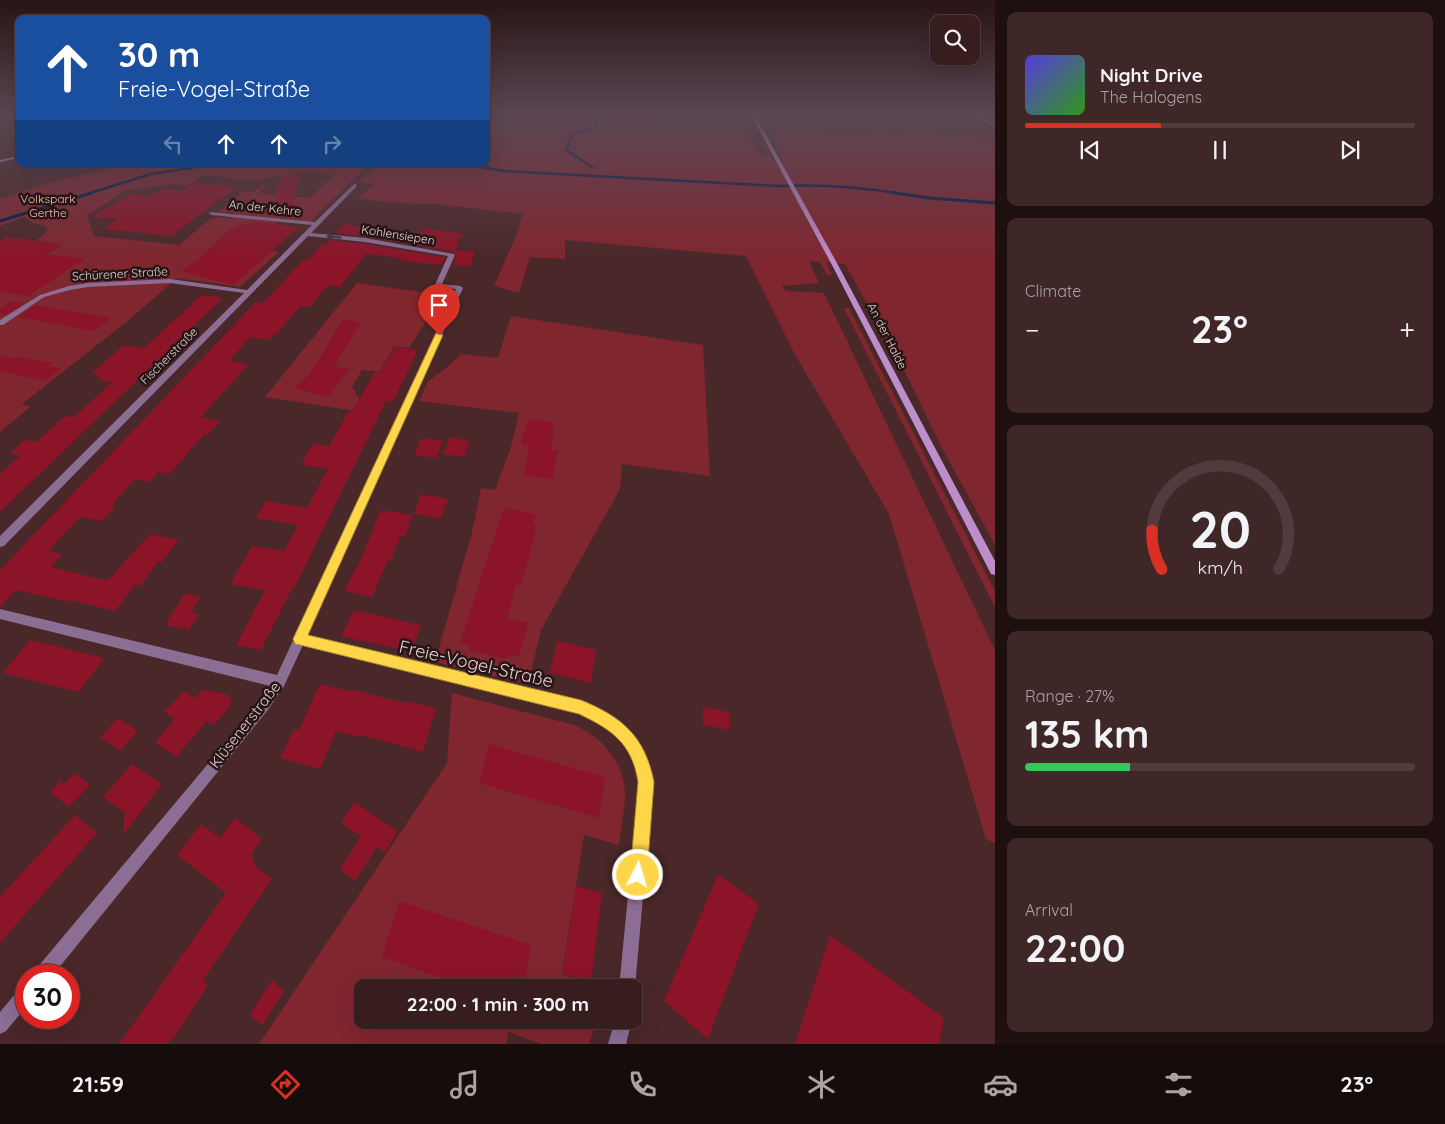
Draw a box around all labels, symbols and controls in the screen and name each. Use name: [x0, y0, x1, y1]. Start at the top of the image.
map controls: [930, 15, 980, 65]
button: search: [930, 15, 980, 65]
text: 30 m: [118, 32, 200, 76]
icon: ahead: [35, 35, 100, 100]
text: Night Drive: [1100, 63, 1203, 87]
text: Freie-Vogel-Straße: [118, 75, 310, 103]
text: The Halogens: [1100, 87, 1202, 107]
icon: left: [159, 130, 187, 158]
icon: ahead: [212, 130, 240, 158]
icon: ahead: [265, 130, 293, 158]
icon: right: [318, 130, 346, 158]
icon: previous: [1076, 136, 1104, 164]
icon: pause: [1206, 136, 1234, 164]
icon: next: [1336, 136, 1364, 164]
park label: Volkspark Gerthe: [20, 191, 76, 220]
street label: An der Kehre: [228, 196, 302, 219]
street label: Kohlensiepen: [360, 221, 436, 248]
one-way arrow: [325, 233, 341, 241]
street label: Schürener Straße: [72, 263, 169, 284]
text: Climate: [1025, 281, 1081, 301]
pin: [418, 284, 460, 335]
icon: arrive: [425, 291, 453, 319]
street label: An der Halde: [864, 300, 911, 372]
text: 23°: [1191, 305, 1248, 353]
text: −: [1025, 312, 1040, 347]
text: +: [1399, 312, 1415, 347]
street label: Fischerstraße: [137, 324, 201, 387]
text: 20: [1189, 496, 1251, 561]
text: km/h: [1197, 556, 1243, 578]
street label: Freie-Vogel-Straße: [397, 635, 555, 692]
street label: Klüsenerstraße: [205, 678, 284, 772]
text: Range · 27%: [1025, 686, 1114, 706]
text: 135 km: [1025, 710, 1149, 758]
position arrow: [611, 848, 663, 900]
text: Arrival: [1025, 900, 1073, 920]
text: 22:00: [1025, 924, 1125, 972]
speed limit sign: 30: [15, 964, 80, 1029]
text: 22:00 · 1 min · 300 m: [407, 992, 589, 1016]
icon: directions: [268, 1067, 303, 1102]
icon: music: [447, 1067, 482, 1102]
icon: phone: [625, 1067, 660, 1102]
icon: climate: [804, 1067, 839, 1102]
icon: car: [983, 1067, 1018, 1102]
icon: filters: [1161, 1067, 1196, 1102]
text: 21:59: [72, 1070, 124, 1098]
text: 23°: [1340, 1070, 1373, 1098]

